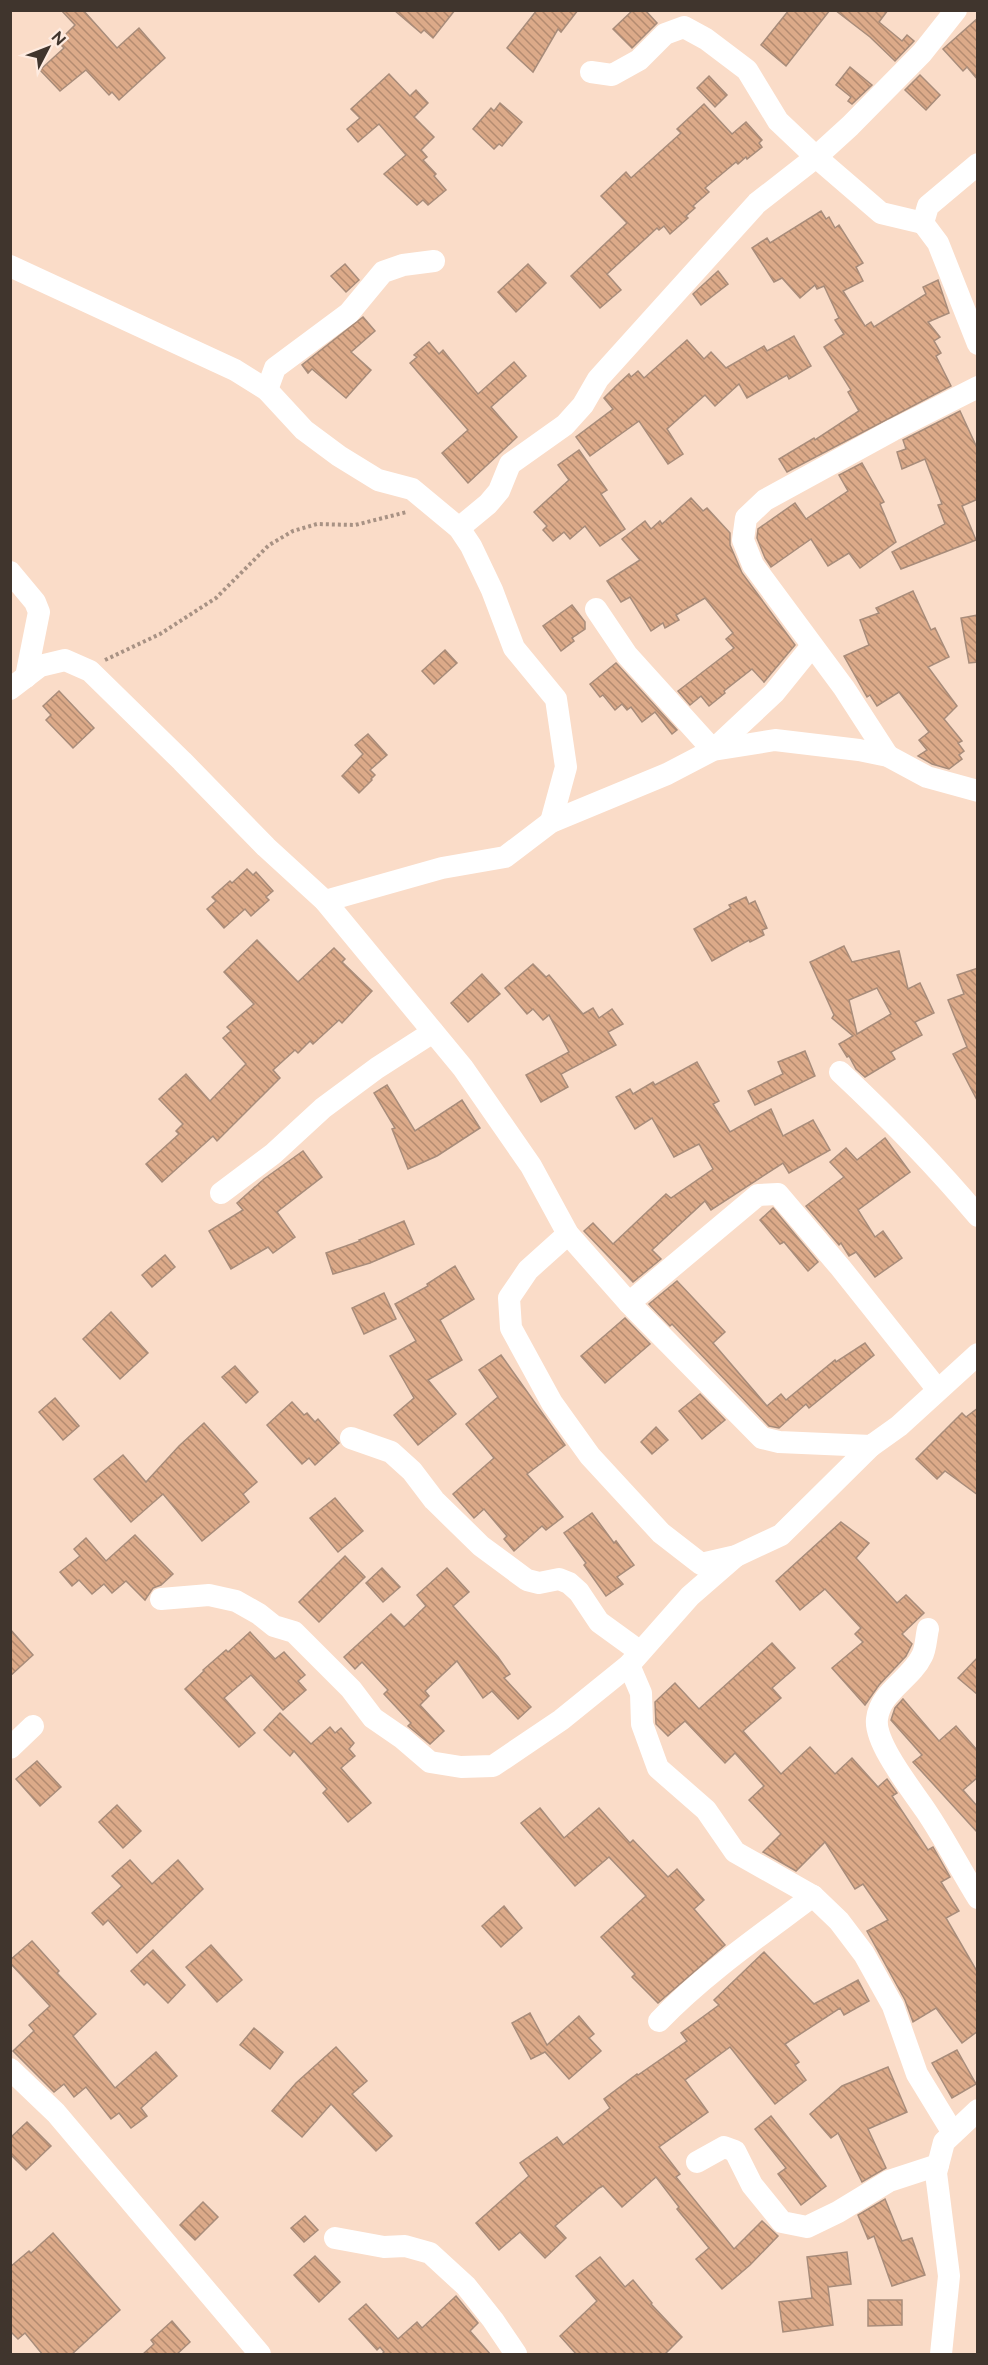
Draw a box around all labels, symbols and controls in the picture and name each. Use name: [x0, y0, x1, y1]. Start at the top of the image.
north arrow: [18, 18, 78, 78]
text: N: [48, 27, 70, 49]

